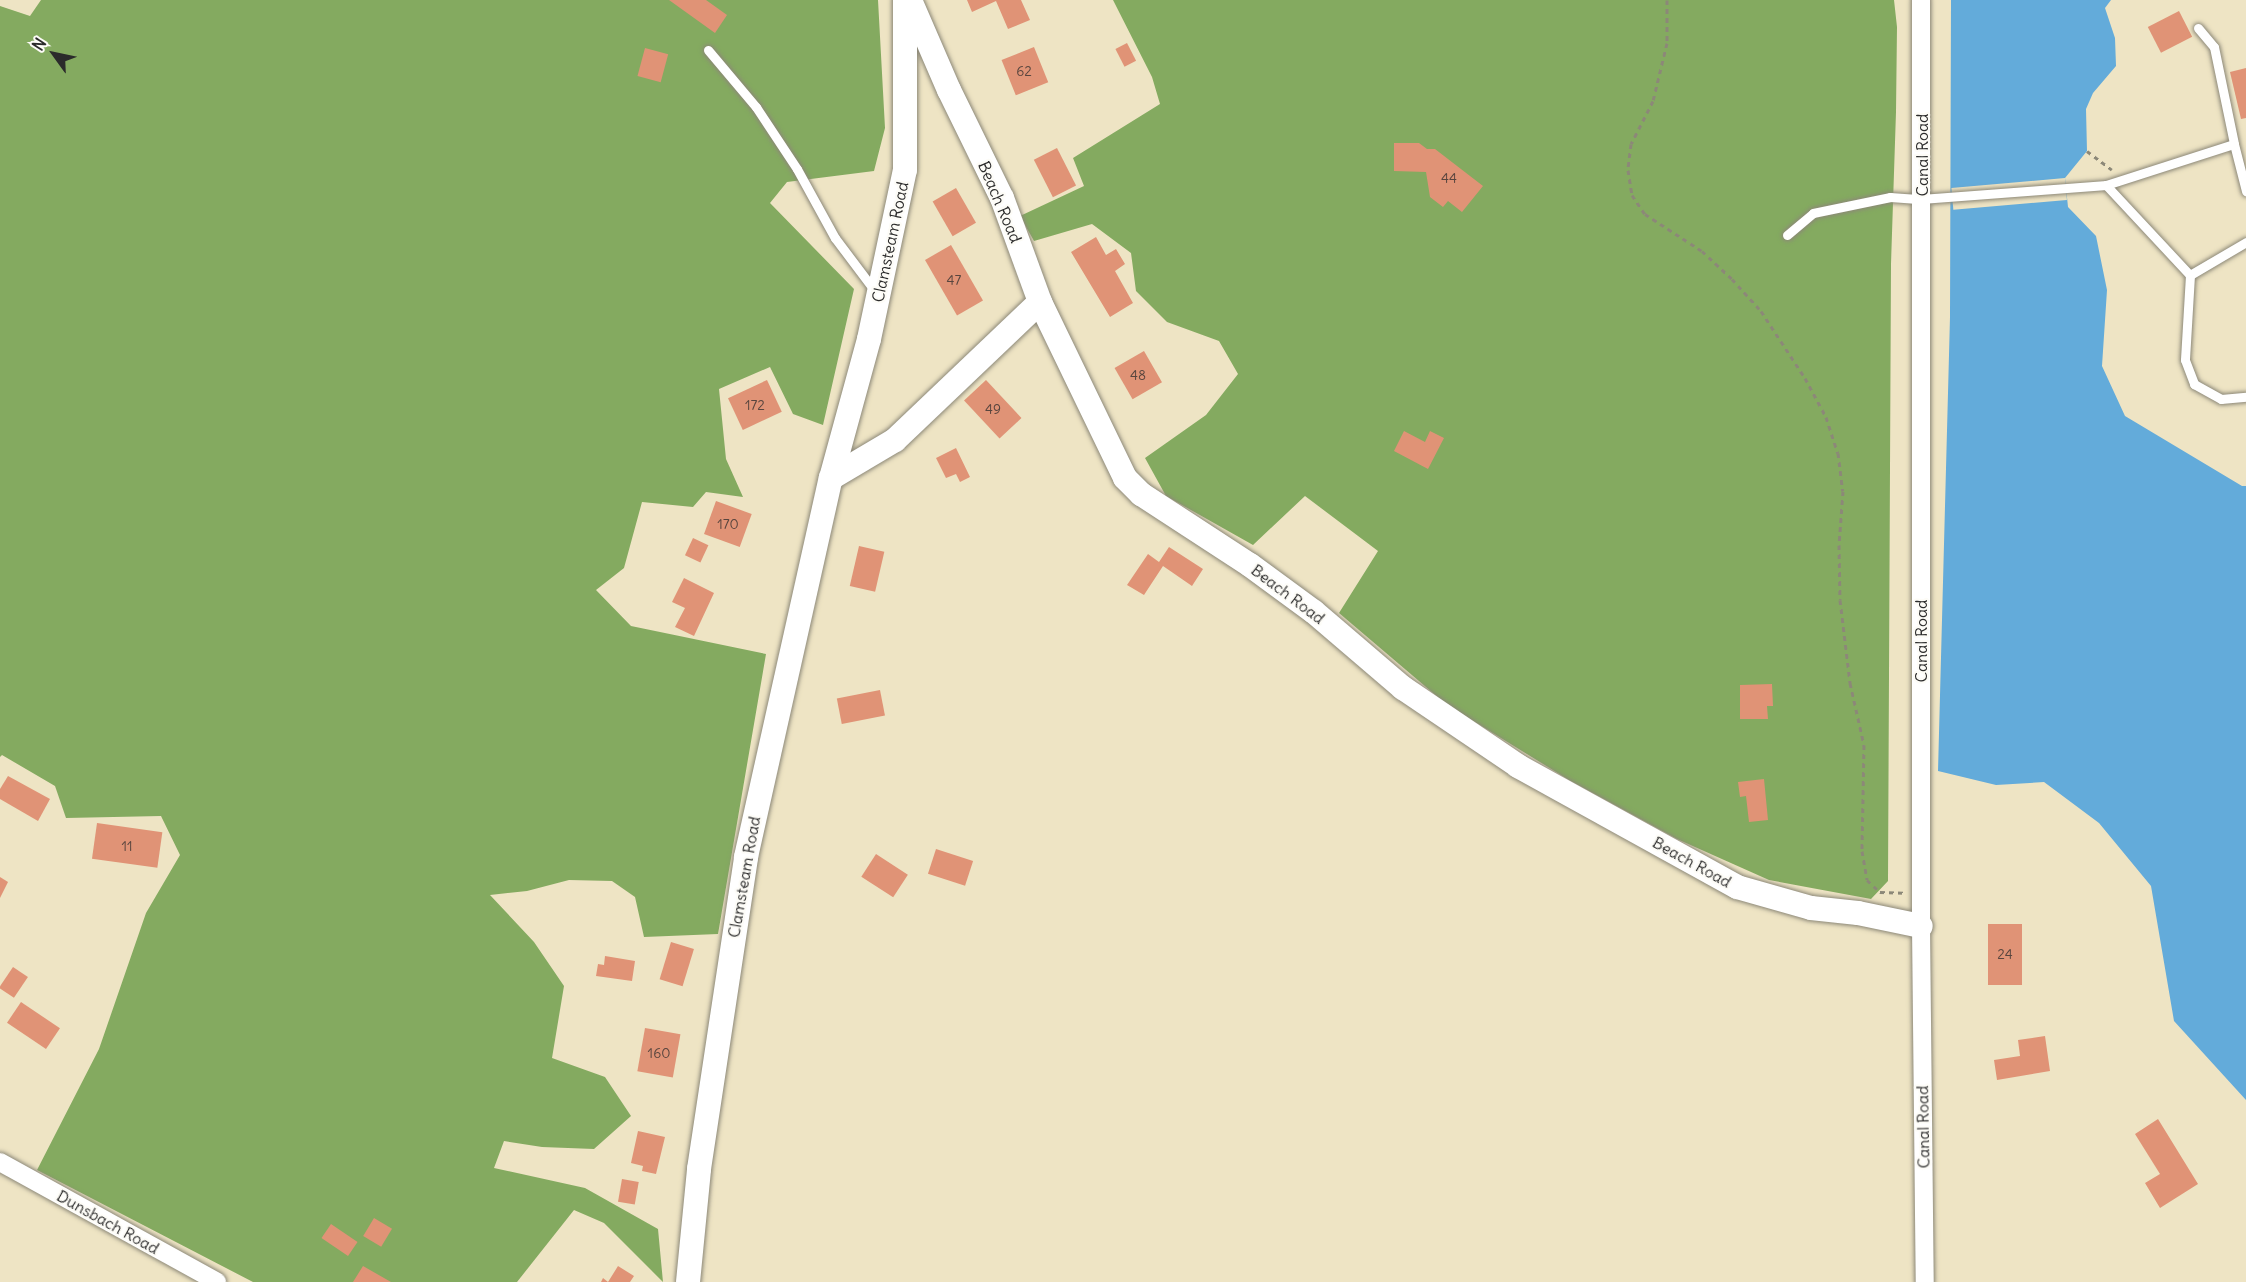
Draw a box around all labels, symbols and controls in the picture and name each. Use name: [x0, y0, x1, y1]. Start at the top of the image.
north arrow: [24, 24, 84, 84]
text: N: [28, 34, 50, 54]
house number: 62: [1016, 63, 1032, 79]
street label: Canal Road: [1912, 114, 1932, 196]
street label: Beach Road: [974, 158, 1026, 246]
house number: 44: [1441, 170, 1457, 186]
street label: Clamsteam Road: [868, 180, 912, 304]
house number: 47: [947, 272, 961, 288]
house number: 48: [1130, 367, 1146, 383]
house number: 172: [745, 397, 765, 413]
house number: 49: [985, 401, 1001, 417]
house number: 170: [717, 516, 739, 532]
street label: Beach Road: [1248, 560, 1328, 628]
street label: Canal Road: [1911, 600, 1931, 682]
street label: Clamsteam Road: [724, 815, 764, 939]
street label: Beach Road: [1649, 833, 1735, 891]
house number: 11: [121, 838, 133, 854]
house number: 24: [1997, 946, 2013, 962]
house number: 160: [648, 1045, 670, 1061]
street label: Canal Road: [1913, 1085, 1933, 1169]
street label: Dunsbach Road: [54, 1186, 162, 1258]

